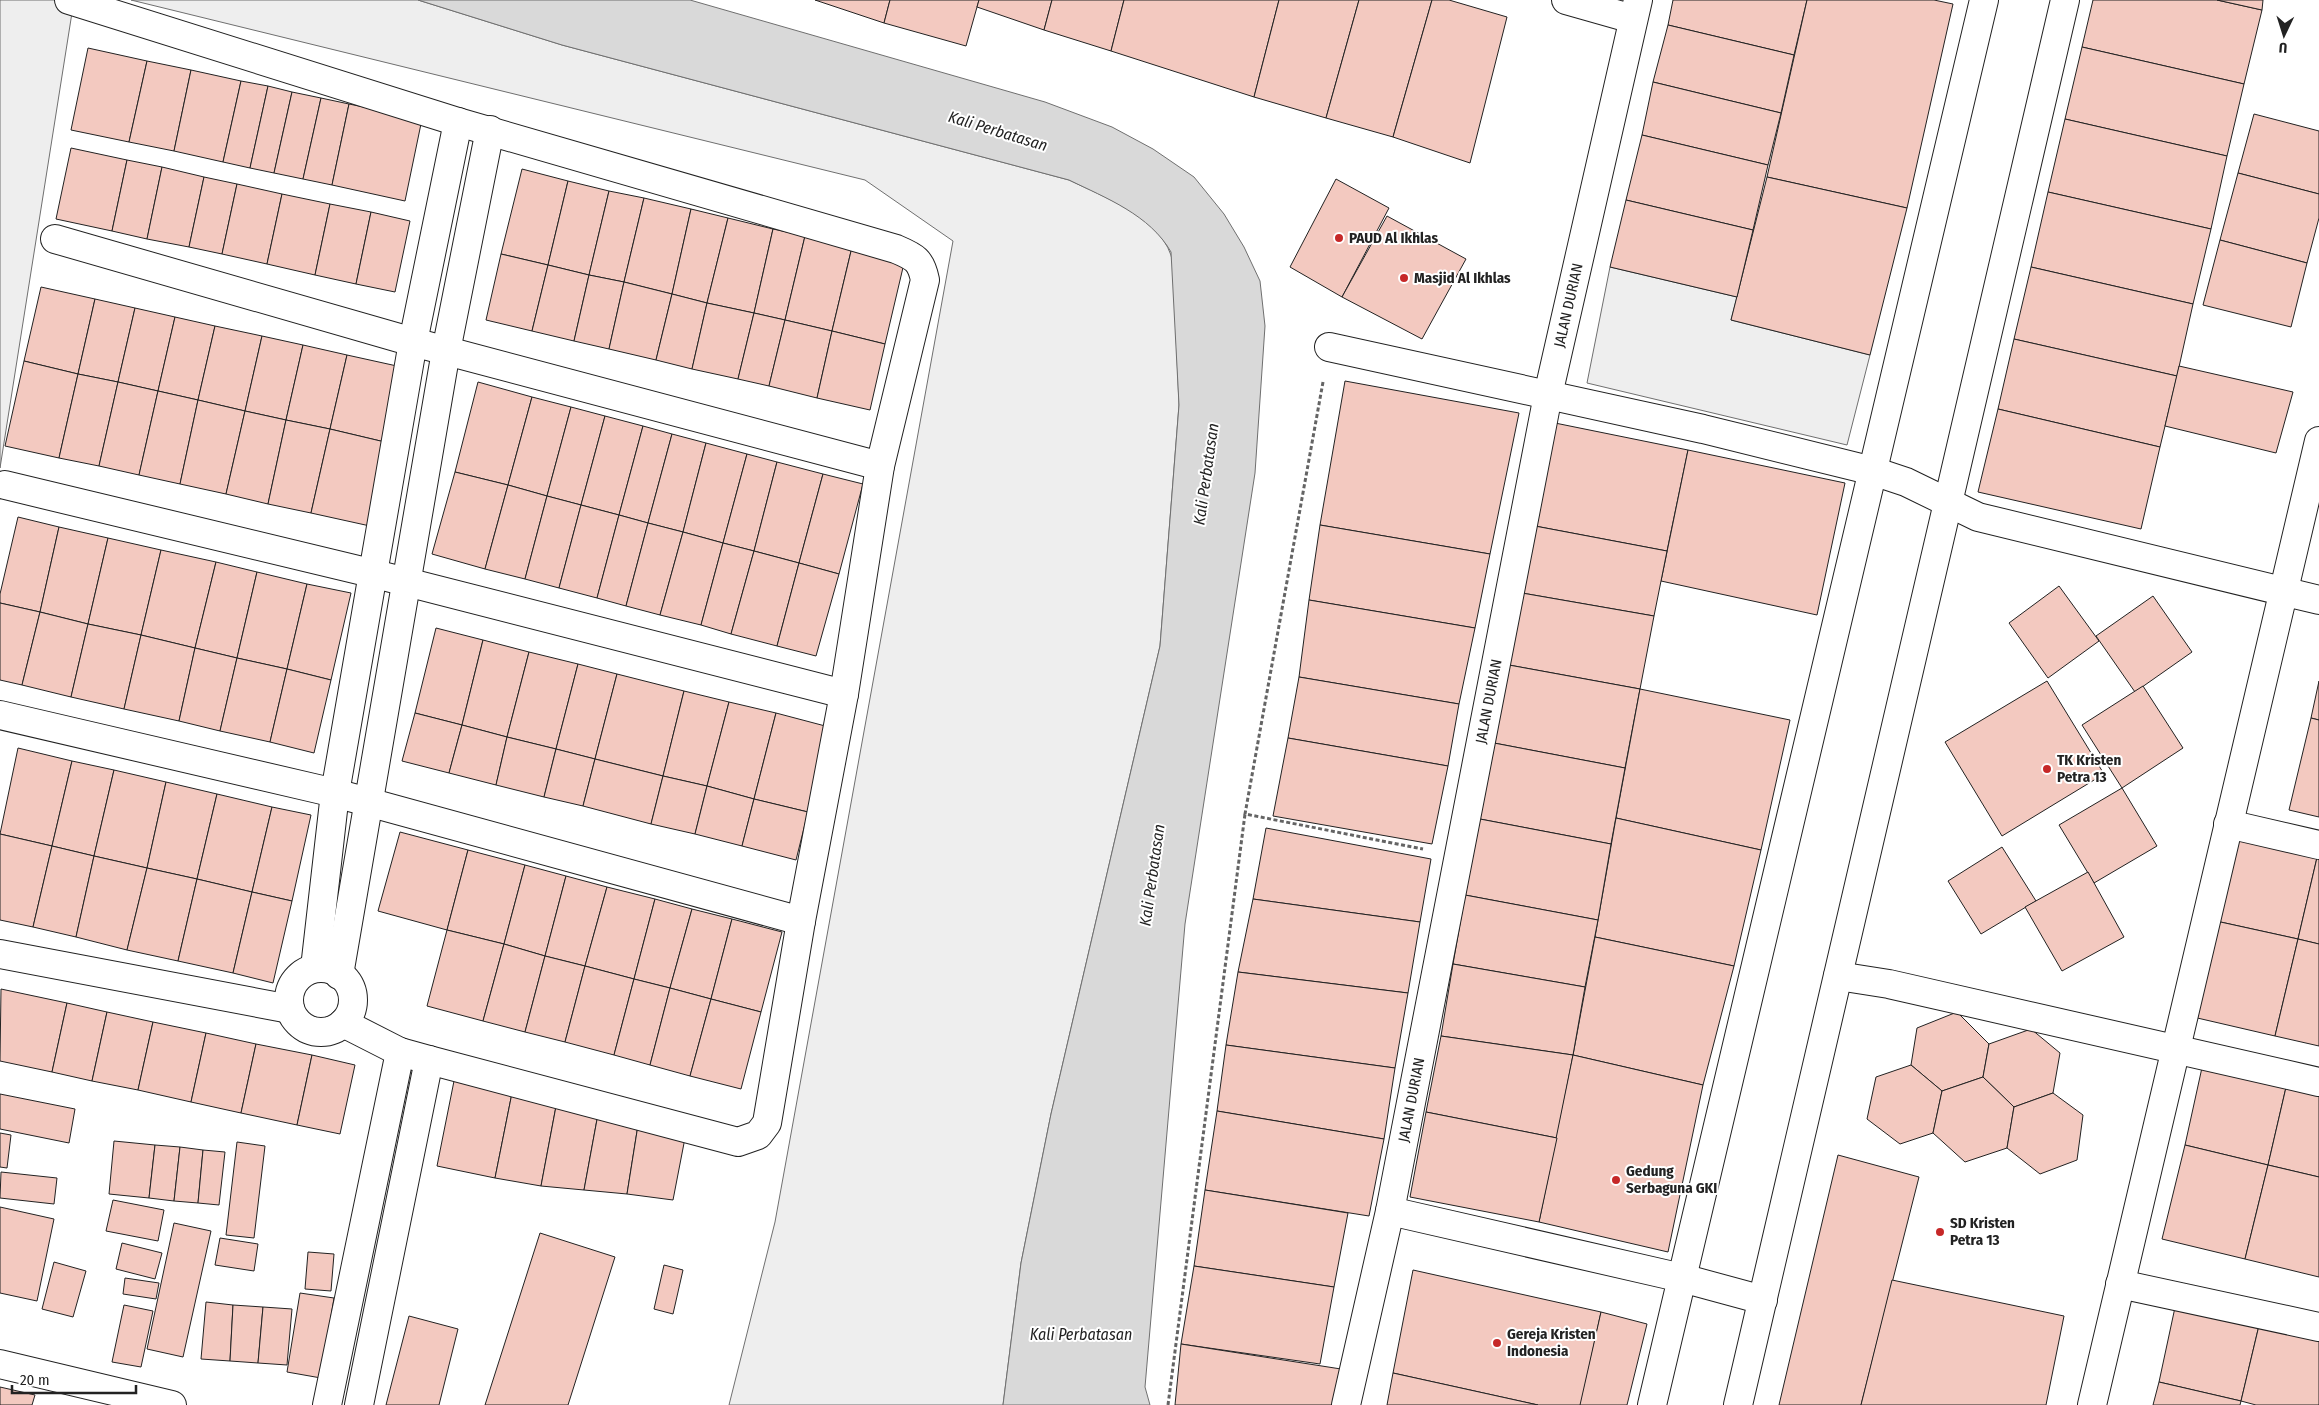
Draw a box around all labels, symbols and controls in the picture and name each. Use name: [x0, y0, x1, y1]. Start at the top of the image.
north arrow: [2259, 10, 2309, 60]
text: U: [2278, 39, 2288, 56]
water label: Kali Perbatasan: [946, 107, 1050, 155]
place label: PAUD Al Ikhlas: [1349, 229, 1438, 247]
marker: PAUD Al Ikhlas: [1333, 232, 1345, 244]
street label: JALAN DURIAN: [1550, 262, 1587, 349]
place label: Masjid Al Ikhlas: [1414, 269, 1511, 287]
marker: Masjid Al Ikhlas: [1398, 272, 1410, 284]
water label: Kali Perbatasan: [1189, 422, 1223, 526]
street label: JALAN DURIAN: [1472, 658, 1506, 745]
place label: TK Kristen Petra 13: [2057, 751, 2121, 786]
marker: TK Kristen Petra 13: [2041, 763, 2053, 775]
water label: Kali Perbatasan: [1135, 823, 1169, 927]
street label: JALAN DURIAN: [1394, 1056, 1428, 1144]
place label: Gedung Serbaguna GKI: [1626, 1162, 1717, 1197]
marker: Gedung Serbaguna GKI: [1610, 1174, 1622, 1186]
place label: SD Kristen Petra 13: [1950, 1214, 2015, 1249]
marker: SD Kristen Petra 13: [1934, 1226, 1946, 1238]
water label: Kali Perbatasan: [1030, 1325, 1132, 1344]
place label: Gereja Kristen Indonesia: [1507, 1325, 1596, 1360]
marker: Gereja Kristen Indonesia: [1491, 1337, 1503, 1349]
scale bar: [12, 1362, 136, 1394]
text: 20 m: [20, 1371, 50, 1389]

